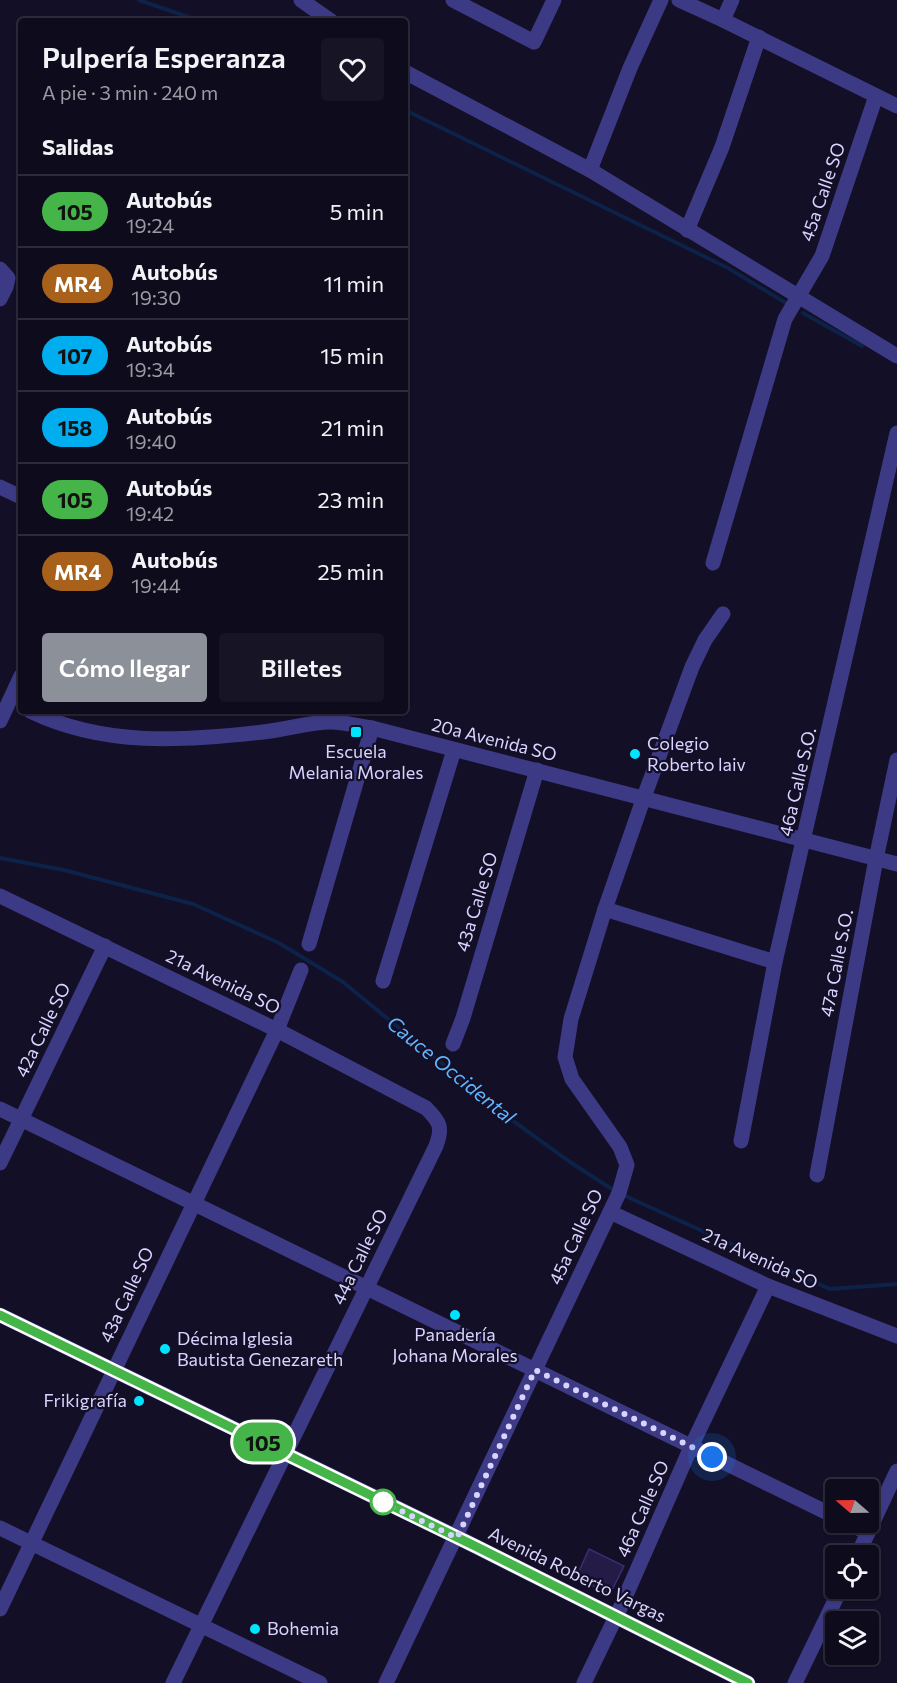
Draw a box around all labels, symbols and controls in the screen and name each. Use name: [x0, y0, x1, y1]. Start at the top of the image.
button: heart: [321, 38, 384, 101]
text: Pulpería Esperanza: [42, 40, 286, 74]
text: A pie · 3 min · 240 m: [42, 80, 218, 104]
text: Salidas: [42, 133, 114, 160]
street label: 45a Calle SO: [795, 139, 849, 244]
text: Autobús: [126, 186, 212, 213]
text: 5 min: [330, 198, 384, 225]
text: 105: [57, 199, 93, 224]
text: 19:24: [126, 213, 174, 237]
text: Autobús: [131, 258, 218, 285]
text: 11 min: [324, 270, 384, 297]
text: MR4: [54, 271, 101, 296]
text: 19:30: [131, 285, 181, 309]
text: Autobús: [126, 330, 212, 357]
text: 15 min: [320, 342, 384, 369]
text: 107: [58, 343, 92, 368]
text: 19:34: [126, 357, 175, 381]
text: Autobús: [126, 402, 212, 429]
text: 21 min: [321, 414, 384, 441]
text: 158: [58, 415, 92, 440]
text: 19:40: [126, 429, 176, 453]
text: Autobús: [126, 474, 212, 501]
text: 23 min: [318, 486, 384, 513]
text: 105: [57, 487, 93, 512]
text: 19:42: [126, 501, 174, 525]
text: Autobús: [131, 546, 218, 573]
text: 25 min: [317, 558, 384, 585]
text: MR4: [54, 559, 101, 584]
text: 19:44: [131, 573, 181, 597]
button: Cómo llegar: [42, 633, 207, 702]
button: Billetes: [219, 633, 384, 702]
street label: 20a Avenida SO: [429, 713, 559, 765]
marker: Escuela Melania Morales: [349, 725, 363, 739]
street label: 46a Calle S.O.: [774, 725, 820, 838]
place label: Colegio Roberto laiv: [647, 732, 746, 775]
place label: Escuela Melania Morales: [288, 740, 424, 783]
marker: Colegio Roberto laiv: [628, 747, 642, 761]
street label: 43a Calle SO: [450, 849, 502, 954]
street label: 47a Calle S.O.: [815, 907, 857, 1018]
street label: 21a Avenida SO: [163, 944, 284, 1018]
street label: 42a Calle SO: [10, 979, 74, 1080]
water label: Cauce Occidental: [383, 1010, 521, 1129]
street label: 45a Calle SO: [543, 1185, 607, 1288]
street label: 44a Calle SO: [327, 1205, 392, 1308]
street label: 21a Avenida SO: [699, 1223, 822, 1293]
street label: 43a Calle SO: [94, 1243, 158, 1346]
marker: Panadería Johana Morales: [448, 1308, 462, 1322]
place label: Panadería Johana Morales: [392, 1323, 518, 1366]
place label: Décima Iglesia Bautista Genezareth: [177, 1327, 343, 1370]
marker: Décima Iglesia Bautista Genezareth: [158, 1342, 172, 1356]
place label: Frikigrafía: [43, 1389, 127, 1411]
marker: Frikigrafía: [132, 1394, 146, 1408]
line badge: 105: [228, 1422, 298, 1462]
text: 105: [245, 1430, 281, 1455]
your location: [697, 1442, 727, 1472]
street label: 46a Calle SO: [611, 1457, 673, 1560]
north arrow: [825, 1479, 879, 1533]
map controls: [825, 1479, 879, 1665]
unlabelled marker: [370, 1489, 396, 1515]
street label: Avenida Roberto Vargas: [485, 1522, 670, 1627]
button: locate: [825, 1545, 879, 1599]
button: layers: [825, 1611, 879, 1665]
place label: Bohemia: [267, 1617, 339, 1639]
marker: Bohemia: [248, 1622, 262, 1636]

